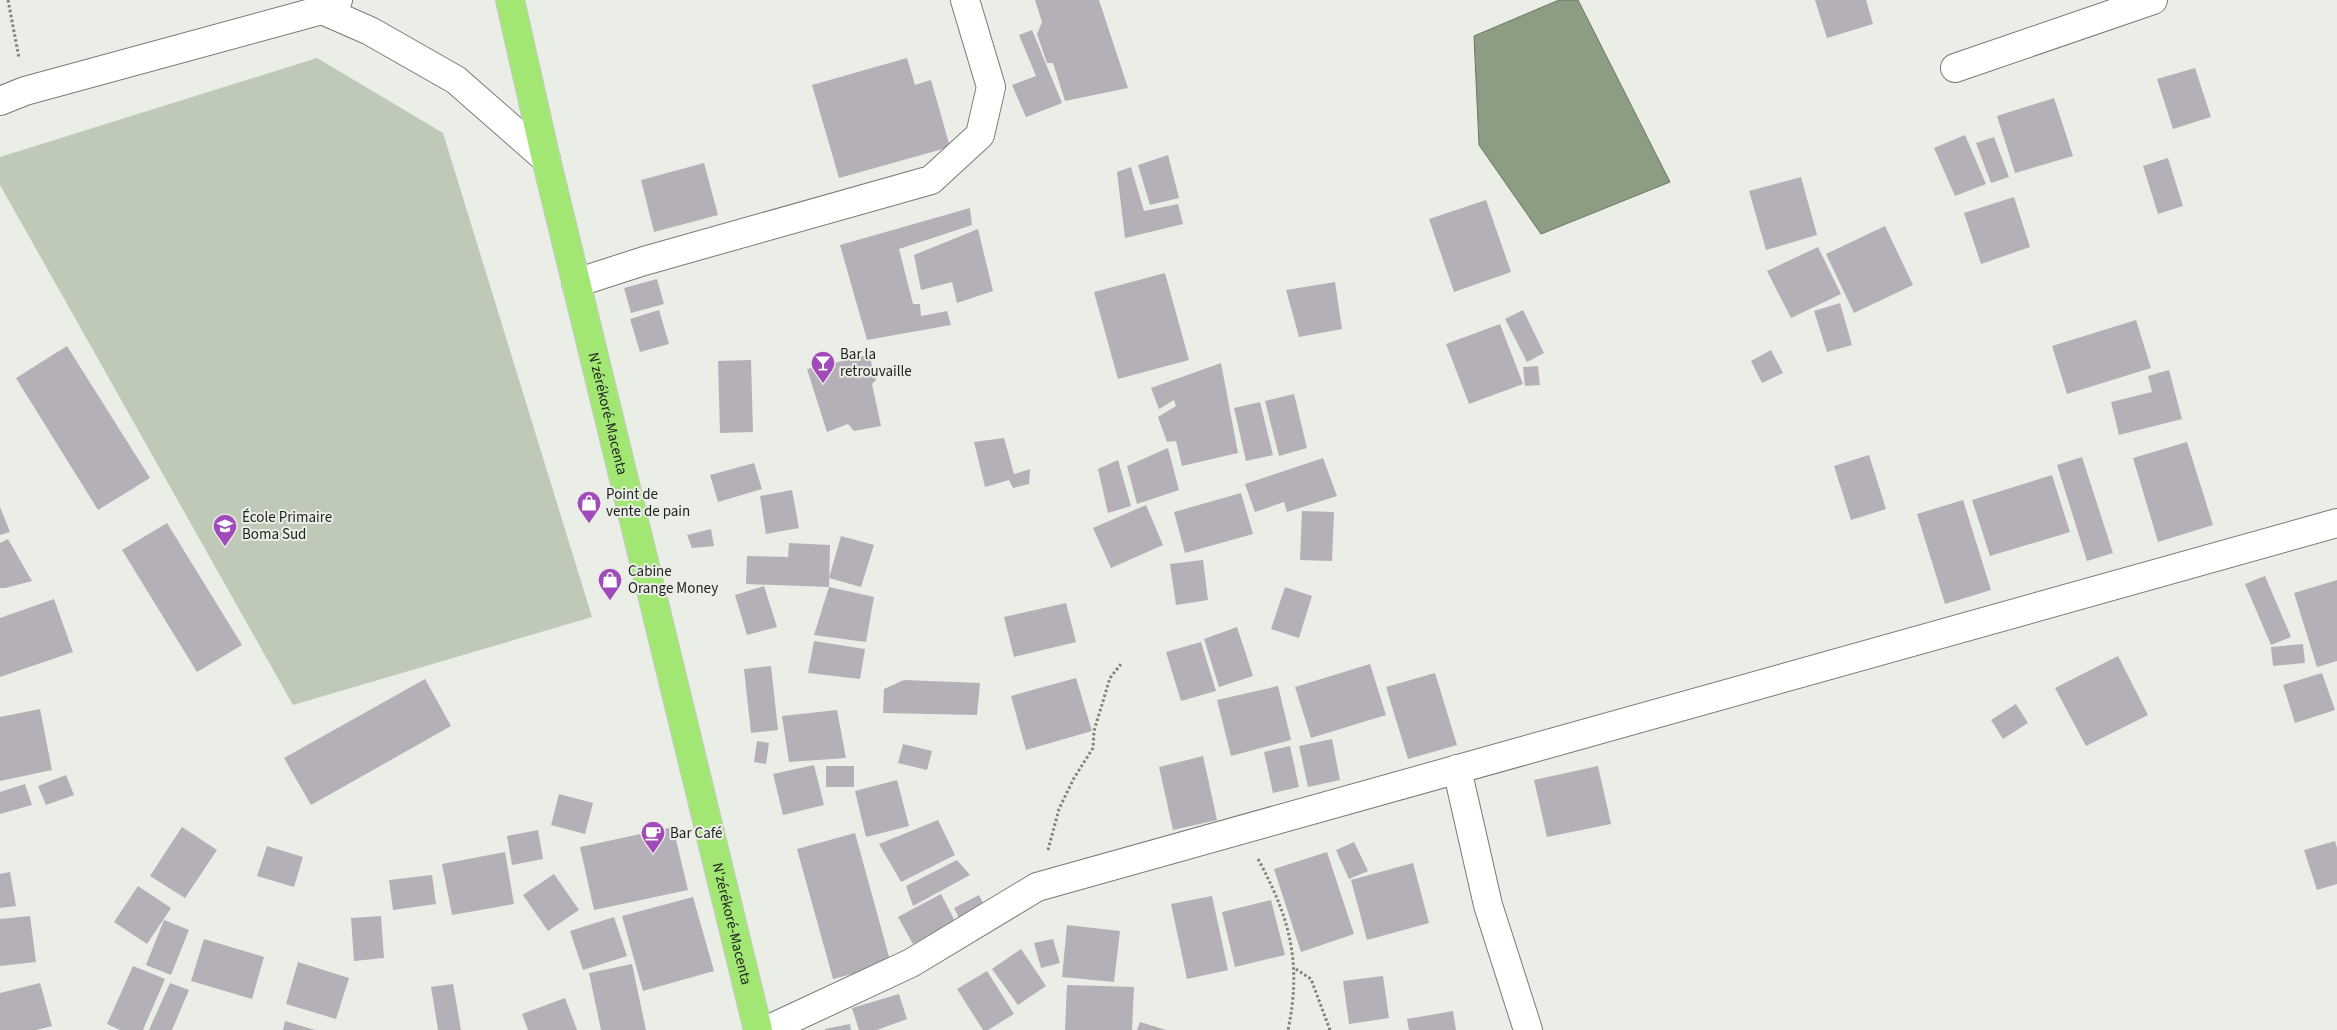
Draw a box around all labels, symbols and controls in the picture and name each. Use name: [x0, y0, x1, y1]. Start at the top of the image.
place label: Bar la retrouvaille: [840, 344, 912, 382]
street label: N'zérékoré-Macenta: [583, 350, 633, 477]
bar icon: Bar la retrouvaille: [810, 350, 836, 384]
place label: Point de vente de pain: [606, 484, 690, 522]
shop icon: Point de vente de pain: [576, 490, 602, 524]
place label: École Primaire Boma Sud: [242, 507, 332, 545]
school or university icon: École Primaire Boma Sud: [212, 513, 238, 547]
place label: Cabine Orange Money: [628, 561, 718, 599]
shop icon: Cabine Orange Money: [597, 567, 623, 601]
cafe icon: Bar Café: [640, 820, 666, 854]
place label: Bar Café: [670, 823, 722, 844]
street label: N'zérékoré-Macenta: [707, 860, 757, 987]

